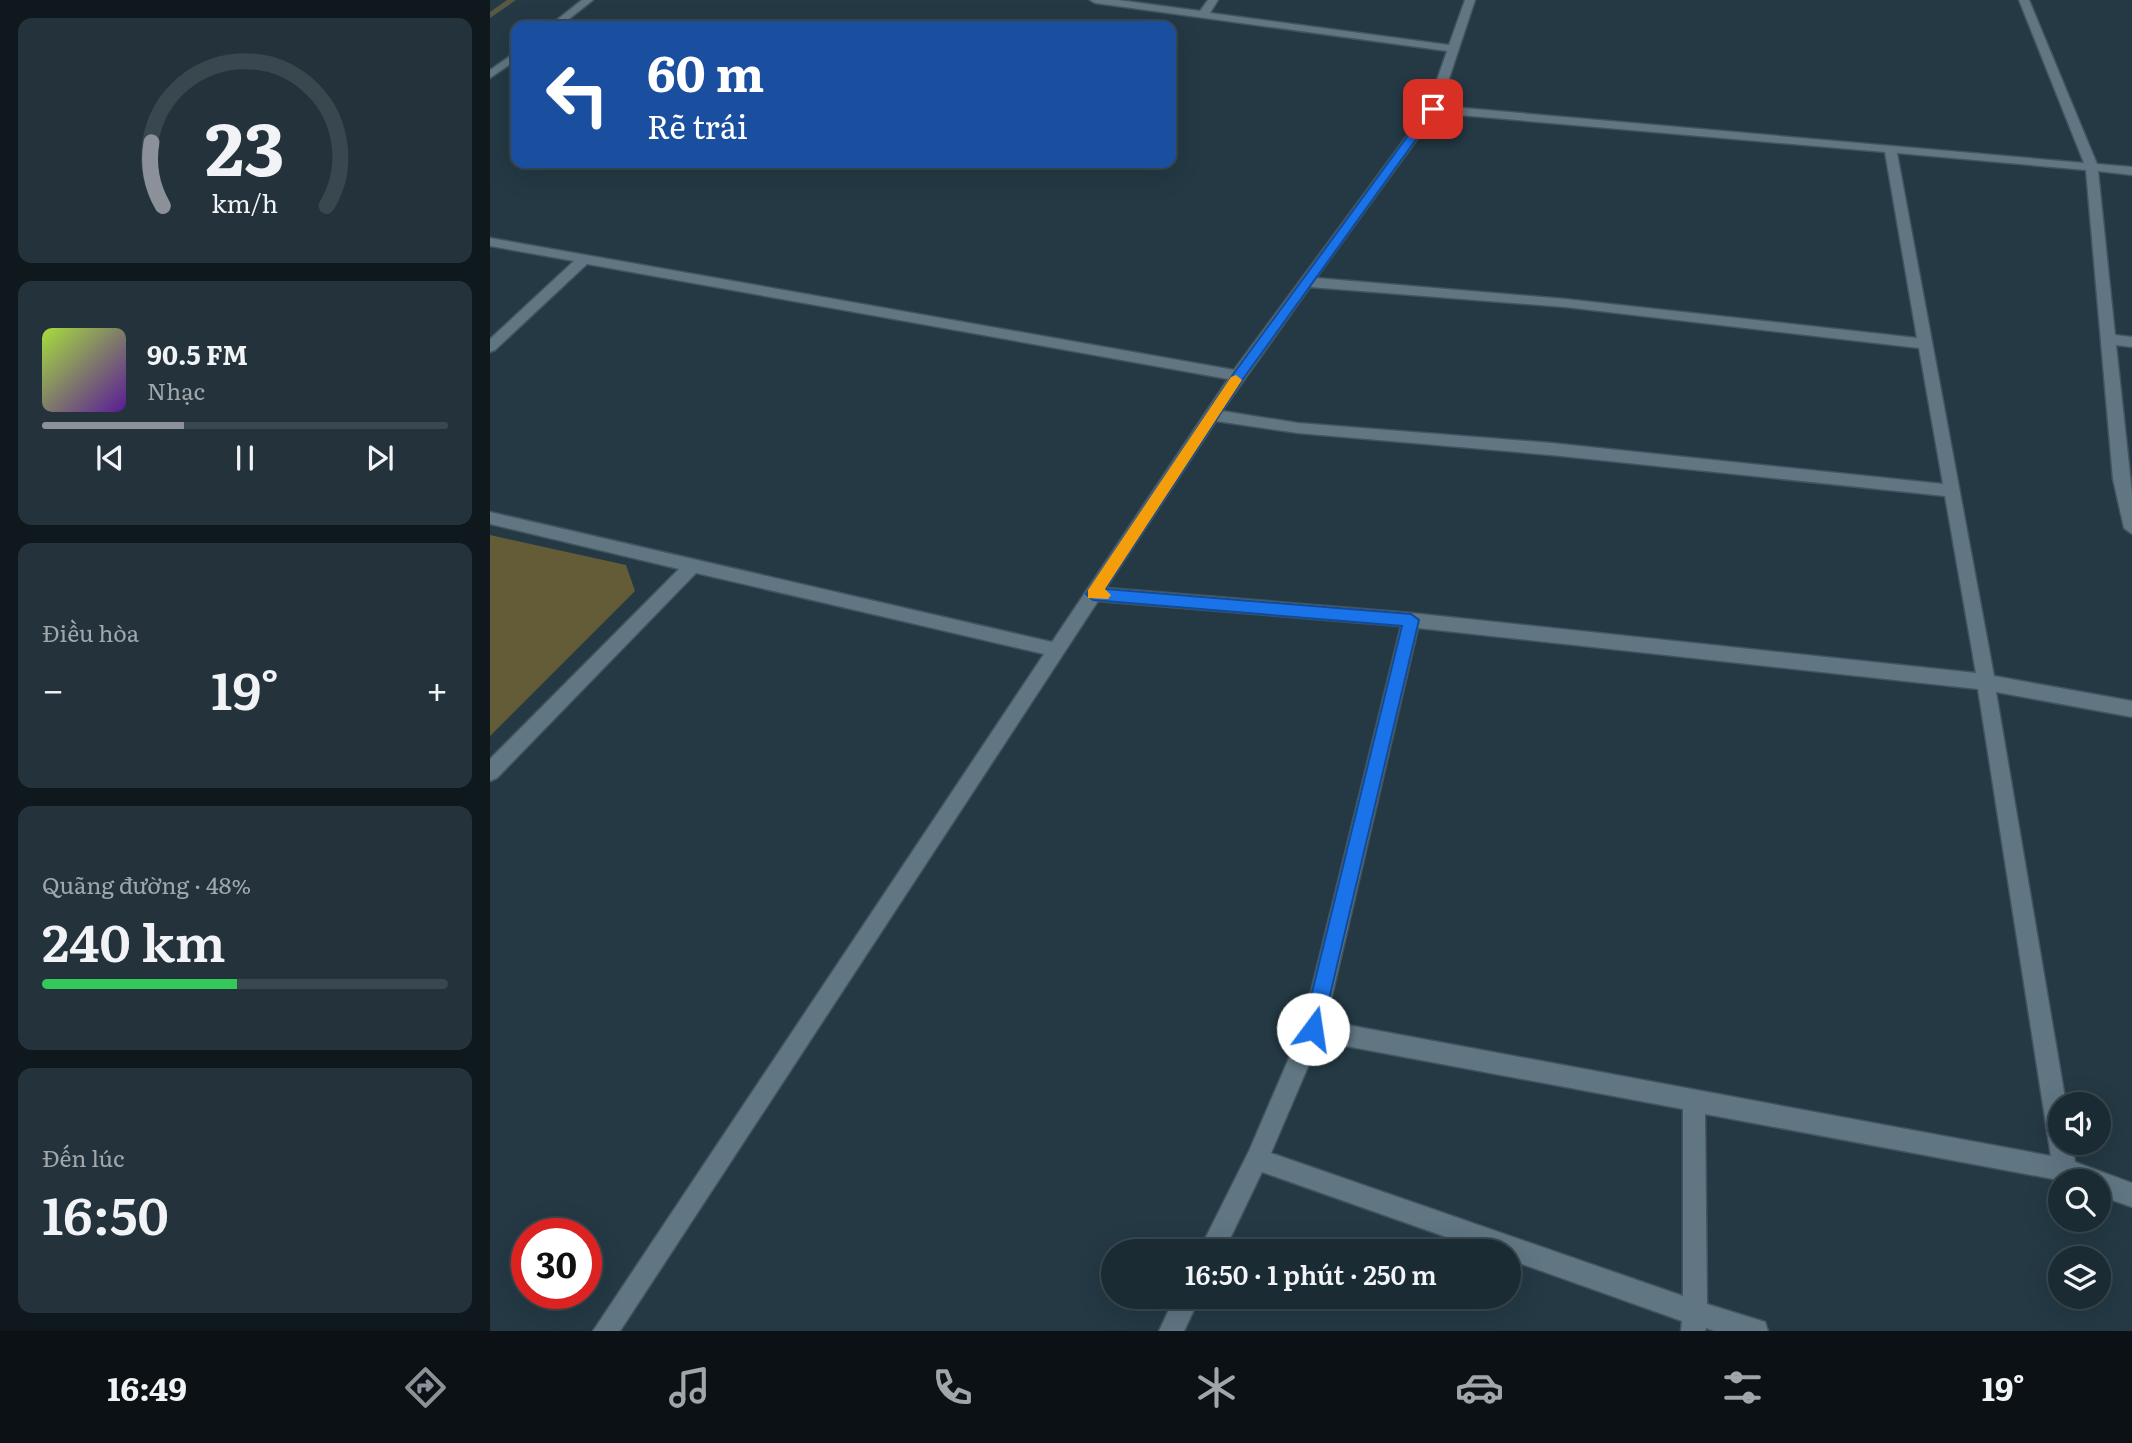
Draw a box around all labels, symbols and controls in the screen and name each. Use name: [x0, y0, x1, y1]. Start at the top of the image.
text: 60 m: [647, 34, 764, 107]
icon: left: [532, 49, 623, 140]
pin: [1403, 79, 1463, 139]
icon: arrive: [1414, 90, 1452, 128]
text: 23: [205, 91, 285, 199]
text: Rẽ trái: [647, 101, 748, 149]
text: km/h: [212, 184, 278, 221]
text: 90.5 FM: [147, 334, 248, 373]
text: Nhạc: [147, 373, 205, 407]
icon: previous: [91, 439, 129, 477]
icon: pause: [226, 439, 264, 477]
icon: next: [361, 439, 399, 477]
text: Điều hòa: [42, 615, 139, 649]
text: 19°: [211, 649, 279, 726]
text: −: [42, 659, 64, 716]
text: +: [426, 659, 448, 716]
text: Quãng đường · 48%: [42, 867, 251, 901]
text: 240 km: [42, 901, 226, 978]
position arrow: [1276, 992, 1350, 1066]
map controls: [2048, 1092, 2111, 1309]
button: sound: [2048, 1092, 2111, 1155]
text: Đến lúc: [42, 1140, 125, 1174]
button: search: [2048, 1169, 2111, 1232]
text: 16:50: [42, 1174, 169, 1251]
speed limit sign: 30: [511, 1218, 602, 1309]
button: layers: [2048, 1246, 2111, 1309]
text: 16:50 · 1 phút · 250 m: [1185, 1254, 1437, 1293]
text: 16:49: [107, 1363, 187, 1411]
icon: directions: [401, 1363, 450, 1412]
icon: music: [665, 1363, 714, 1412]
icon: phone: [928, 1363, 977, 1412]
icon: climate: [1192, 1363, 1241, 1412]
icon: car: [1455, 1363, 1504, 1412]
icon: filters: [1718, 1363, 1767, 1412]
text: 19°: [1982, 1363, 2025, 1411]

